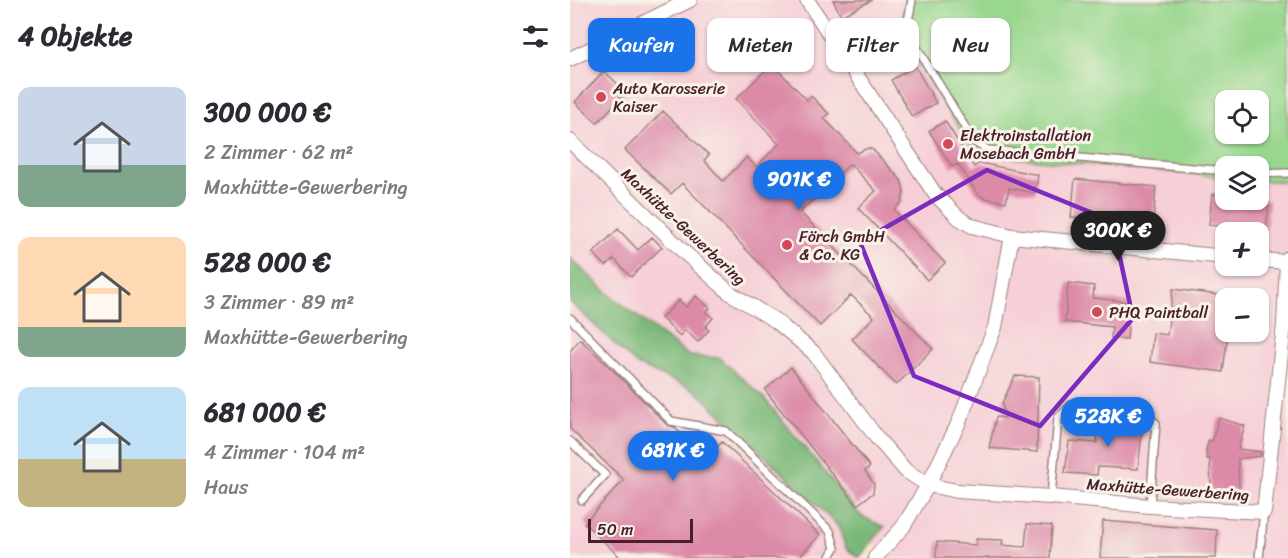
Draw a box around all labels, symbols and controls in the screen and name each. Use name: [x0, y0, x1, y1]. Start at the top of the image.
text: 4 Objekte: [18, 13, 132, 59]
chip: Kaufen: [588, 18, 695, 72]
chip: Mieten: [707, 18, 814, 72]
chip: Filter: [826, 18, 919, 72]
chip: Neu: [931, 18, 1010, 72]
icon: filters: [519, 20, 552, 53]
place label: Auto Karosserie Kaiser: [612, 74, 725, 121]
text: 300 000 €: [204, 89, 331, 135]
marker: Auto Karosserie Kaiser: [594, 90, 608, 104]
map controls: [1215, 90, 1269, 342]
button: locate: [1215, 90, 1269, 144]
icon: home: [66, 111, 138, 183]
place label: Elektroinstallation Mosebach GmbH: [960, 121, 1092, 168]
text: 2 Zimmer · 62 m²: [204, 135, 353, 170]
marker: Elektroinstallation Mosebach GmbH: [941, 137, 955, 151]
button: layers: [1215, 156, 1269, 210]
street label: Maxhütte-Gewerbering: [614, 160, 753, 293]
pin: 901K €: [750, 160, 848, 211]
text: 901K €: [767, 162, 831, 197]
text: Maxhütte-Gewerbering: [204, 170, 408, 205]
pin: 300K €: [1069, 211, 1167, 262]
text: 300K €: [1085, 213, 1151, 248]
place label: Förch GmbH & Co. KG: [799, 222, 885, 269]
button: +: [1215, 222, 1269, 276]
marker: Förch GmbH & Co. KG: [780, 238, 794, 252]
text: 528 000 €: [204, 239, 331, 285]
icon: home: [66, 261, 138, 333]
text: 3 Zimmer · 89 m²: [204, 285, 354, 320]
button: −: [1215, 288, 1269, 342]
place label: PHQ Paintball: [1109, 298, 1208, 327]
marker: PHQ Paintball: [1090, 305, 1104, 319]
text: Maxhütte-Gewerbering: [204, 320, 408, 355]
text: 681 000 €: [204, 389, 326, 435]
pin: 528K €: [1059, 397, 1157, 448]
text: 528K €: [1075, 399, 1141, 434]
icon: home: [66, 411, 138, 483]
pin: 681K €: [624, 431, 722, 482]
text: 681K €: [642, 433, 704, 468]
text: 4 Zimmer · 104 m²: [204, 435, 365, 470]
street label: Maxhütte-Gewerbering: [1086, 469, 1250, 510]
text: Haus: [204, 470, 248, 505]
text: 50 m: [597, 515, 633, 544]
scale bar: [588, 516, 693, 544]

